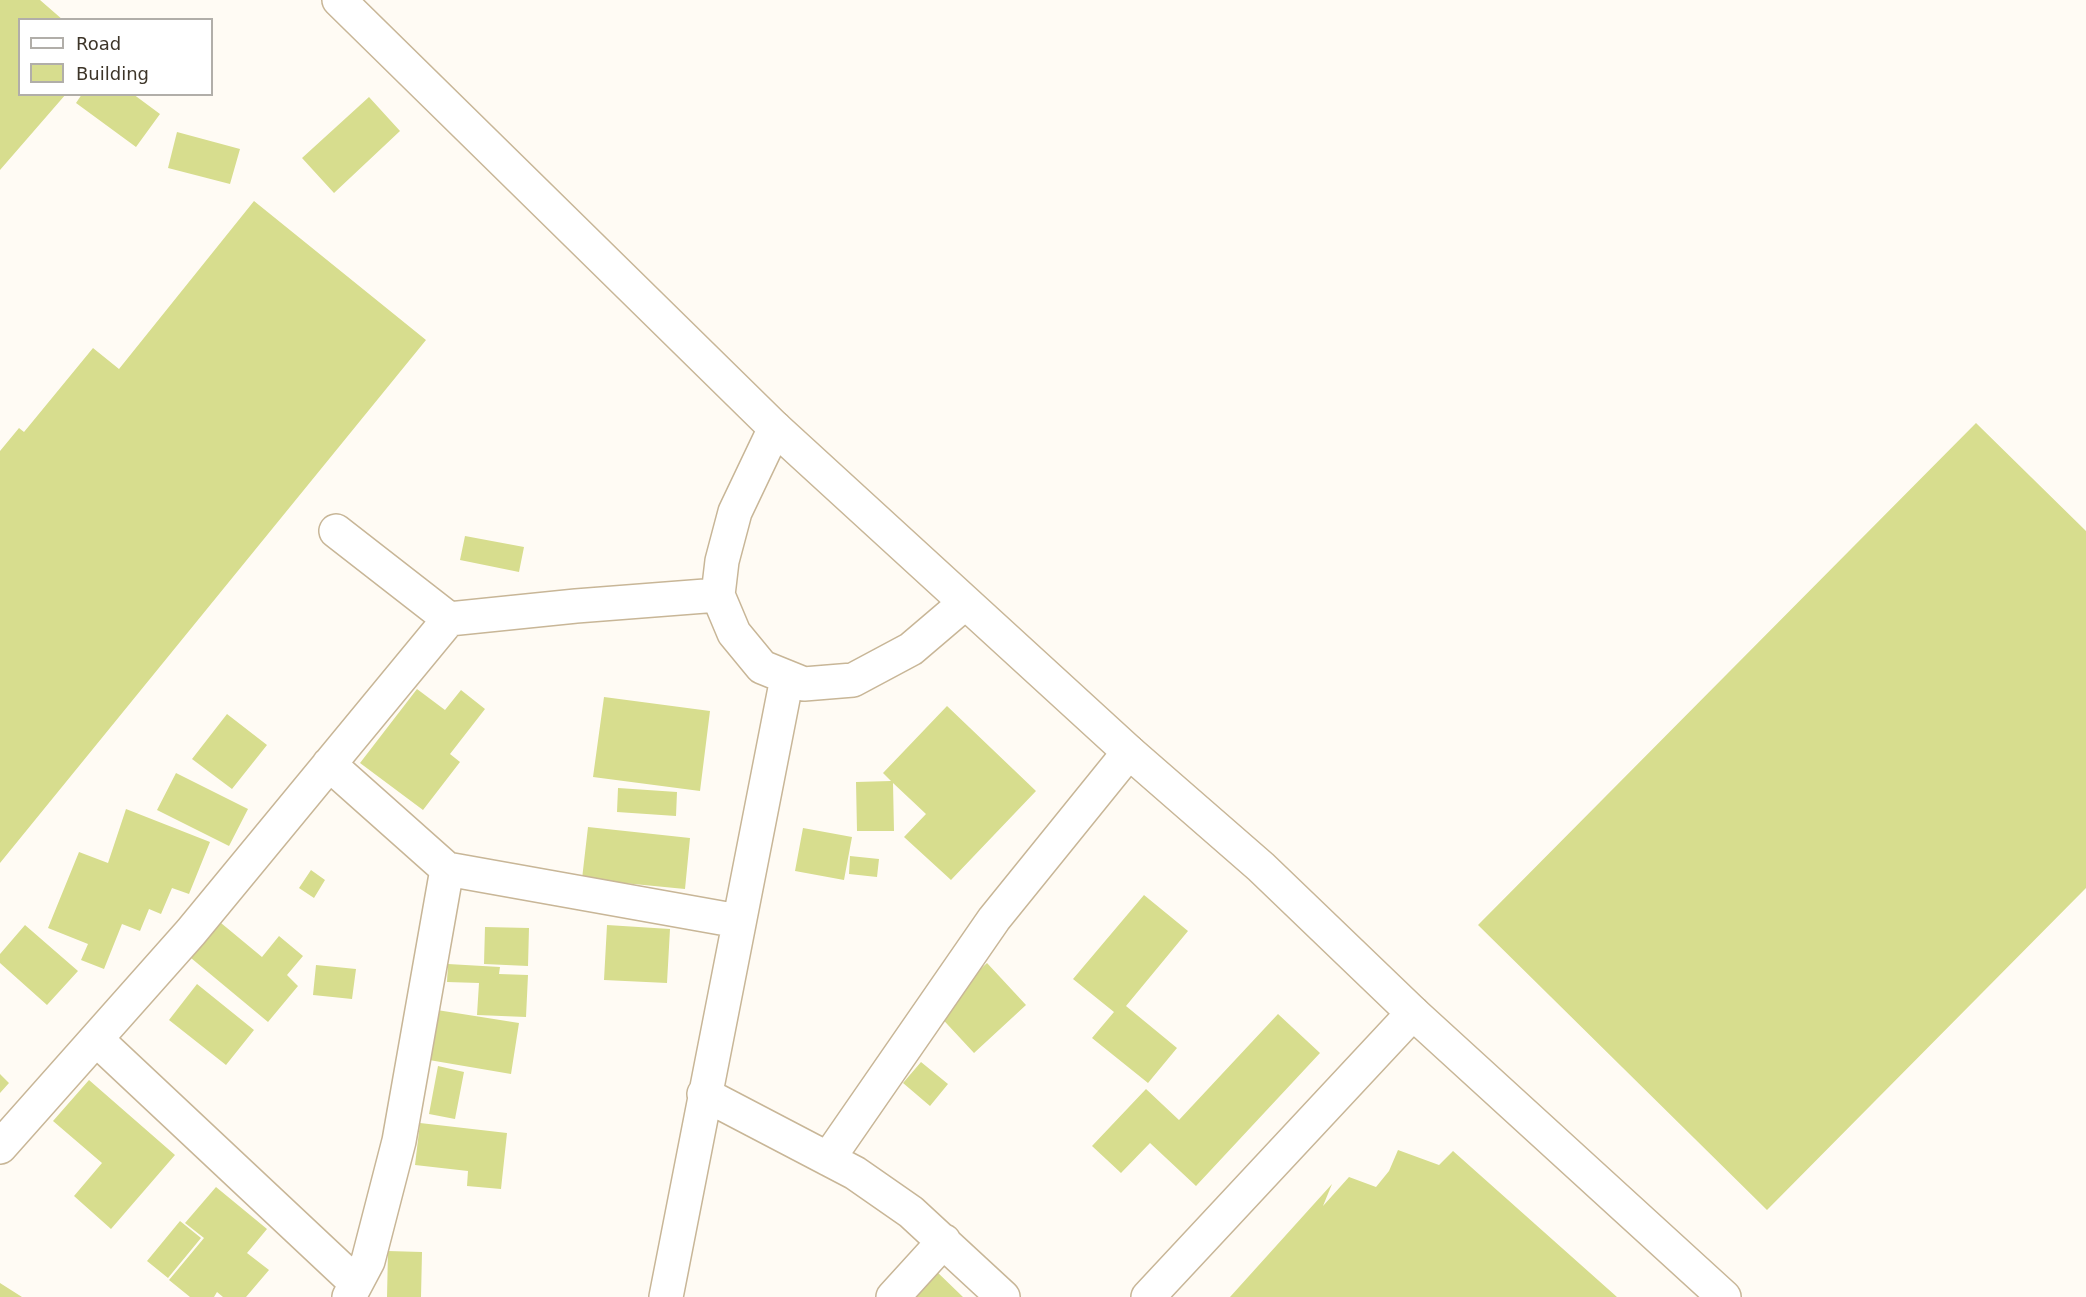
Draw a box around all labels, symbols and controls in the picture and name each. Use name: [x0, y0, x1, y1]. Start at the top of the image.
legend: [18, 18, 213, 96]
text: Road: [76, 33, 121, 54]
text: Building: [76, 63, 149, 84]

